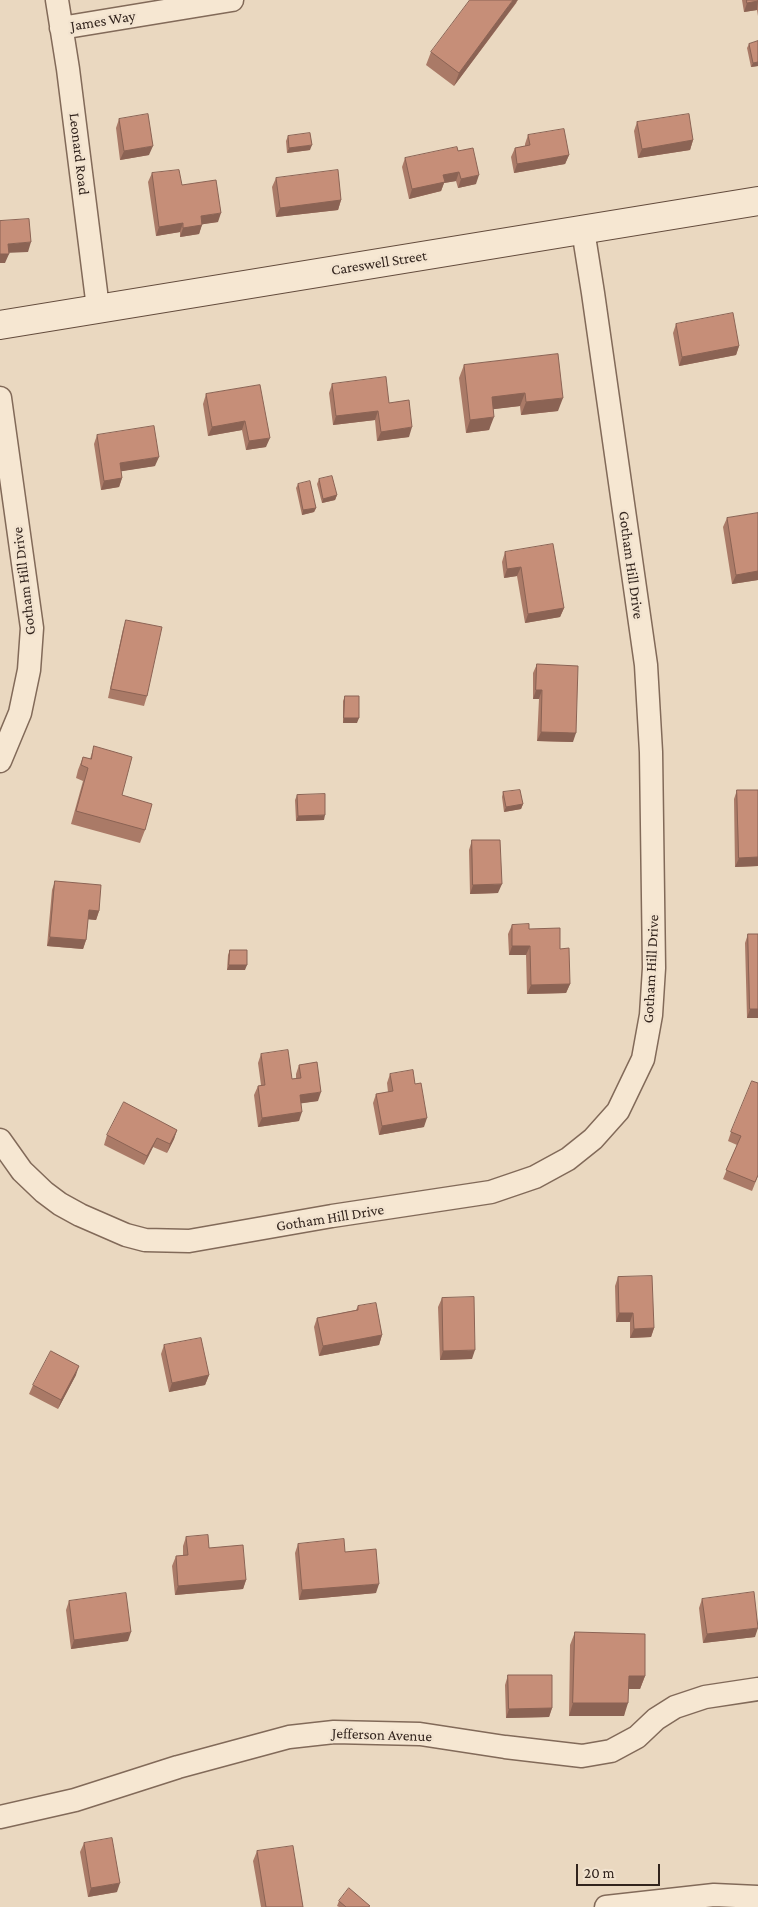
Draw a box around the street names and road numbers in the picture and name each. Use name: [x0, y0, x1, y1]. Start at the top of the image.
street label: James Way: [69, 7, 137, 35]
street label: Leonard Road: [65, 112, 93, 196]
street label: Careswell Street: [330, 247, 428, 279]
street label: Gotham Hill Drive: [615, 510, 647, 620]
street label: Gotham Hill Drive: [8, 526, 40, 636]
street label: Gotham Hill Drive: [639, 914, 663, 1024]
street label: Gotham Hill Drive: [275, 1201, 385, 1235]
street label: Jefferson Avenue: [332, 1724, 432, 1746]

